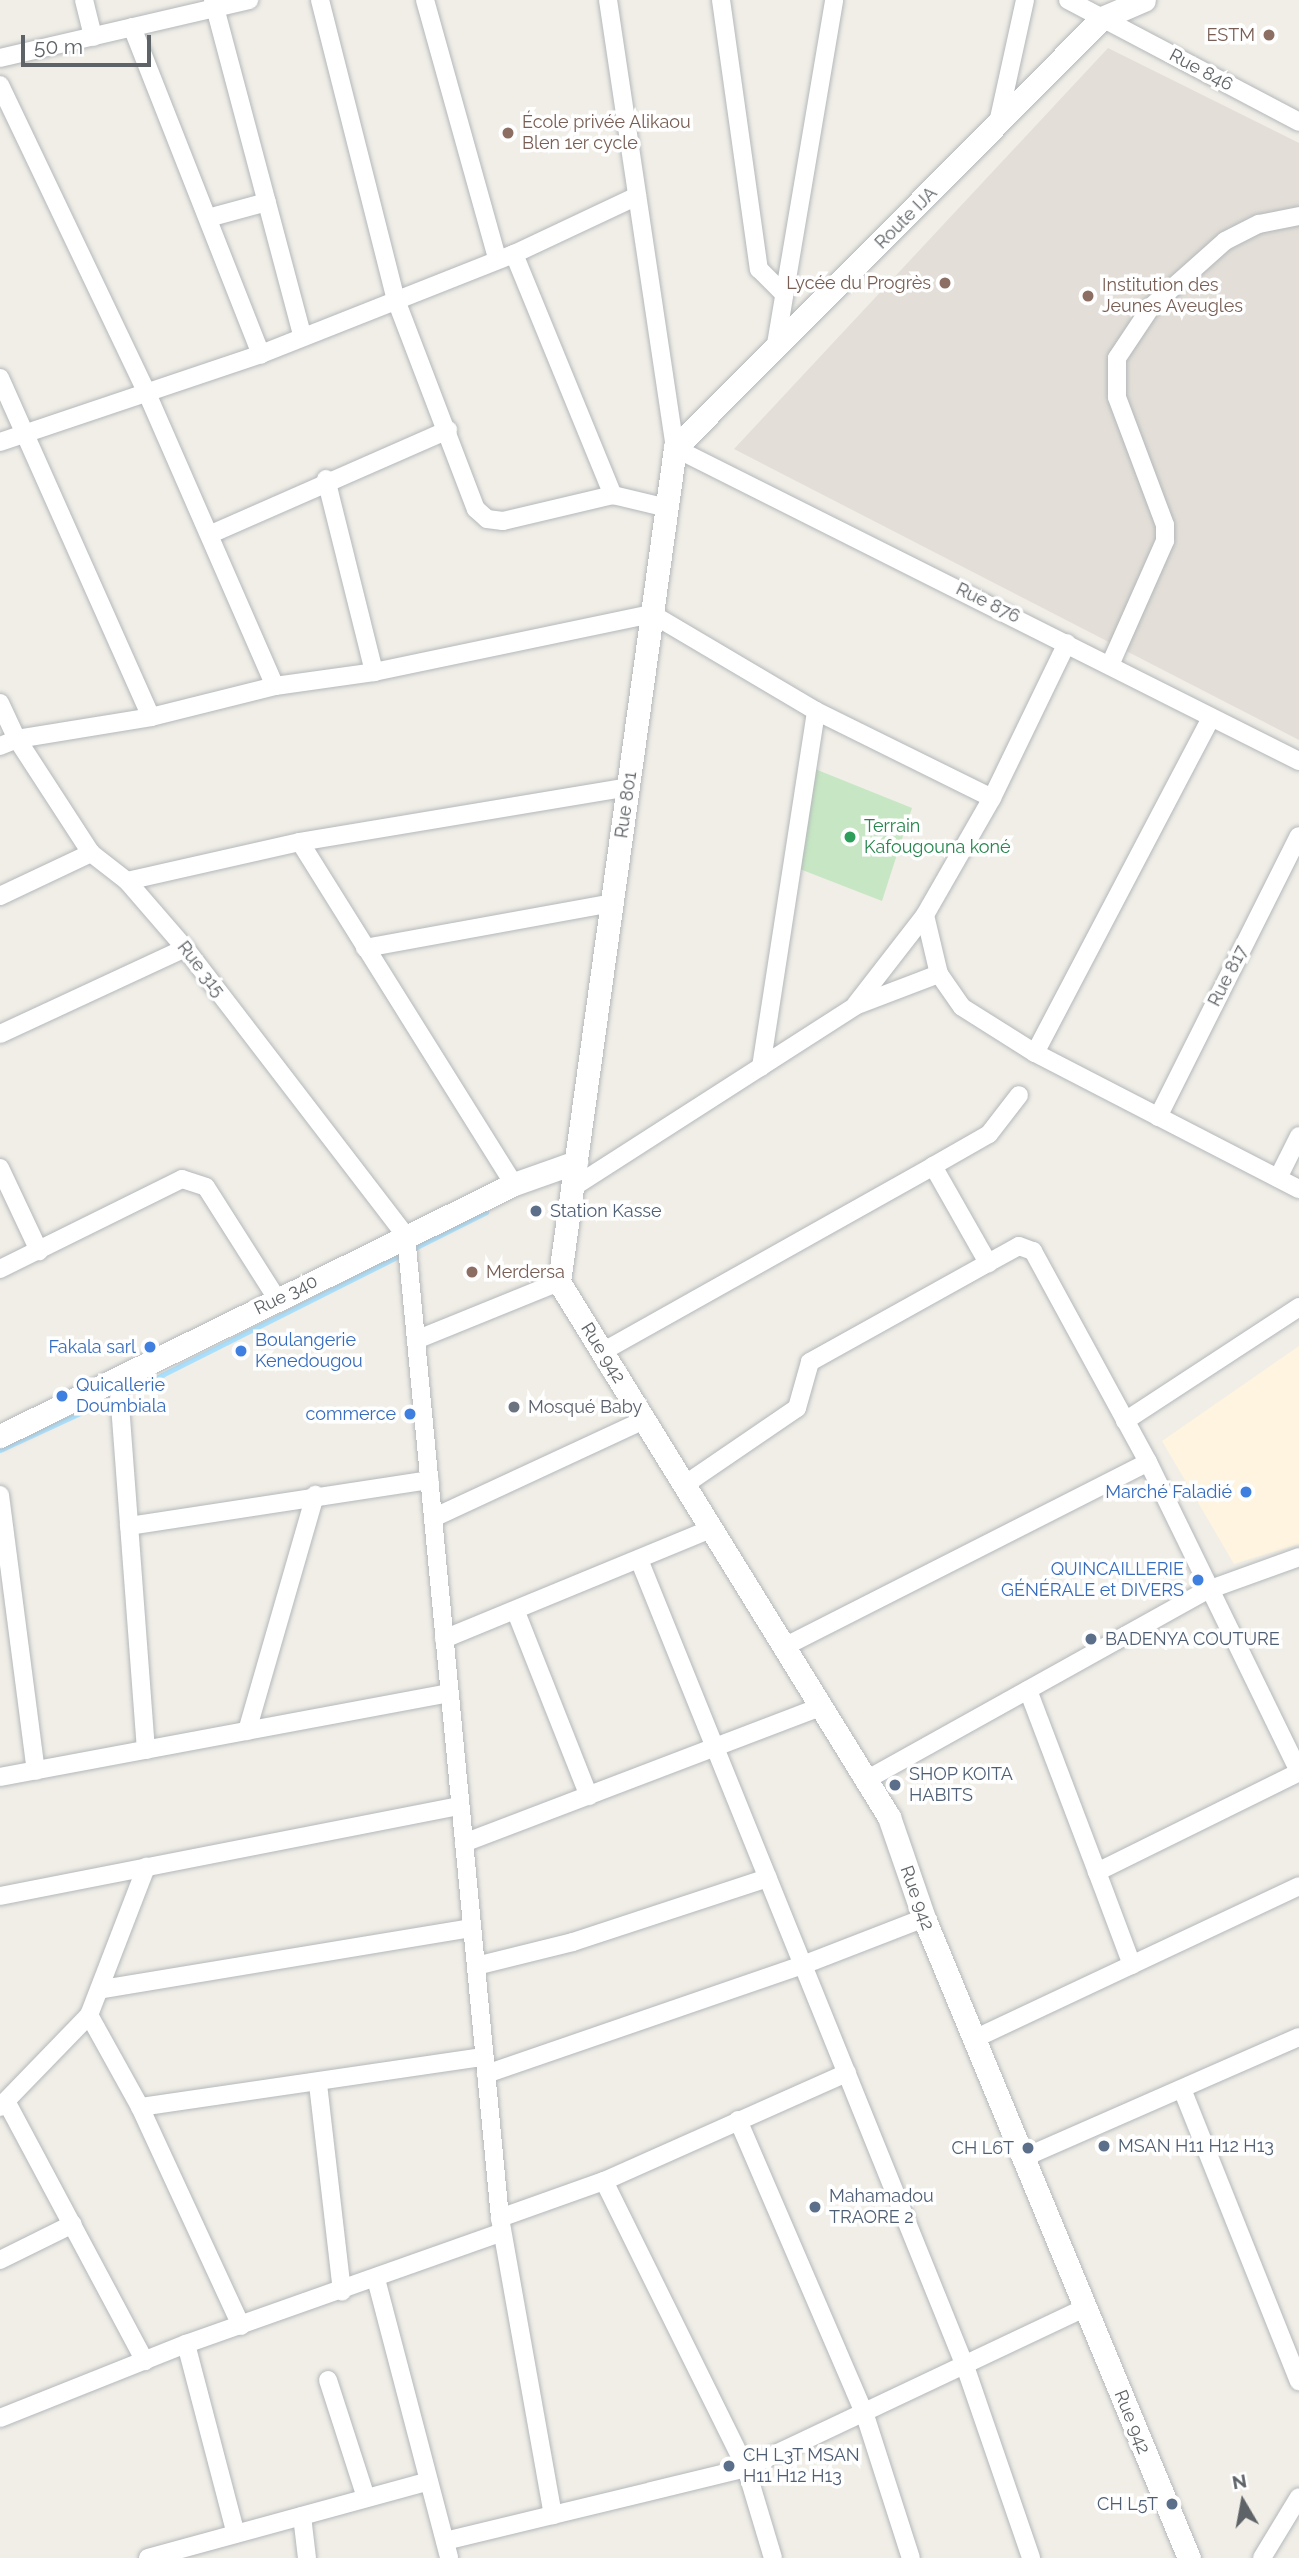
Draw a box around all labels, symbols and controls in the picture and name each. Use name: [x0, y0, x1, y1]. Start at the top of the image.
scale bar: [24, 21, 154, 65]
place label: ESTM: [1206, 24, 1255, 46]
marker: ESTM: [1261, 27, 1277, 43]
text: 50 m: [34, 34, 83, 59]
street label: Rue 846: [1166, 44, 1236, 96]
place label: École privée Alikaou Blen 1er cycle: [522, 112, 691, 154]
marker: École privée Alikaou Blen 1er cycle: [500, 125, 516, 141]
street label: Route IJA: [870, 182, 942, 254]
place label: Lycée du Progrès: [786, 272, 931, 294]
marker: Lycée du Progrès: [937, 275, 953, 291]
place label: Institution des Jeunes Aveugles: [1102, 275, 1243, 318]
marker: Institution des Jeunes Aveugles: [1080, 288, 1096, 304]
street label: Rue 876: [952, 578, 1024, 628]
street label: Rue 801: [611, 770, 641, 840]
place label: Terrain Kafougouna koné: [864, 816, 1011, 858]
marker: Terrain Kafougouna koné: [842, 829, 858, 845]
street label: Rue 315: [173, 937, 229, 1001]
street label: Rue 817: [1204, 942, 1252, 1010]
place label: Station Kasse: [550, 1200, 662, 1222]
marker: Station Kasse: [528, 1203, 544, 1219]
place label: Merdersa: [486, 1261, 565, 1283]
marker: Merdersa: [464, 1264, 480, 1280]
street label: Rue 340: [251, 1270, 321, 1320]
street label: Rue 942: [576, 1319, 630, 1387]
place label: Boulangerie Kenedougou: [255, 1330, 363, 1372]
place label: Fakala sarl: [48, 1336, 136, 1358]
marker: Fakala sarl: [142, 1339, 158, 1355]
marker: Boulangerie Kenedougou: [233, 1343, 249, 1359]
place label: Quicallerie Doumbiala: [76, 1375, 166, 1418]
marker: Quicallerie Doumbiala: [54, 1388, 70, 1404]
place label: Mosqué Baby: [528, 1396, 642, 1418]
marker: Mosqué Baby: [506, 1399, 522, 1415]
place label: commerce: [305, 1403, 396, 1425]
marker: commerce: [402, 1406, 418, 1422]
place label: Marché Faladié: [1105, 1481, 1232, 1503]
marker: Marché Faladié: [1238, 1484, 1254, 1500]
place label: QUINCAILLERIE GÉNÉRALE et DIVERS: [1001, 1559, 1184, 1602]
marker: QUINCAILLERIE GÉNÉRALE et DIVERS: [1190, 1572, 1206, 1588]
place label: BADENYA COUTURE: [1105, 1628, 1280, 1650]
marker: BADENYA COUTURE: [1083, 1631, 1099, 1647]
place label: SHOP KOITA HABITS: [909, 1764, 1013, 1806]
marker: SHOP KOITA HABITS: [887, 1777, 903, 1793]
street label: Rue 942: [895, 1863, 939, 1933]
place label: MSAN H11 H12 H13: [1118, 2135, 1274, 2157]
place label: CH L6T: [952, 2137, 1014, 2159]
marker: MSAN H11 H12 H13: [1096, 2138, 1112, 2154]
marker: CH L6T: [1020, 2140, 1036, 2156]
place label: Mahamadou TRAORE 2: [829, 2186, 934, 2228]
marker: Mahamadou TRAORE 2: [807, 2199, 823, 2215]
street label: Rue 942: [1109, 2387, 1155, 2457]
place label: CH L3T MSAN H11 H12 H13: [743, 2445, 860, 2488]
marker: CH L3T MSAN H11 H12 H13: [721, 2458, 737, 2474]
north arrow: [1208, 2467, 1278, 2537]
text: N: [1230, 2469, 1248, 2493]
place label: CH L5T: [1097, 2493, 1158, 2515]
marker: CH L5T: [1164, 2496, 1180, 2512]

